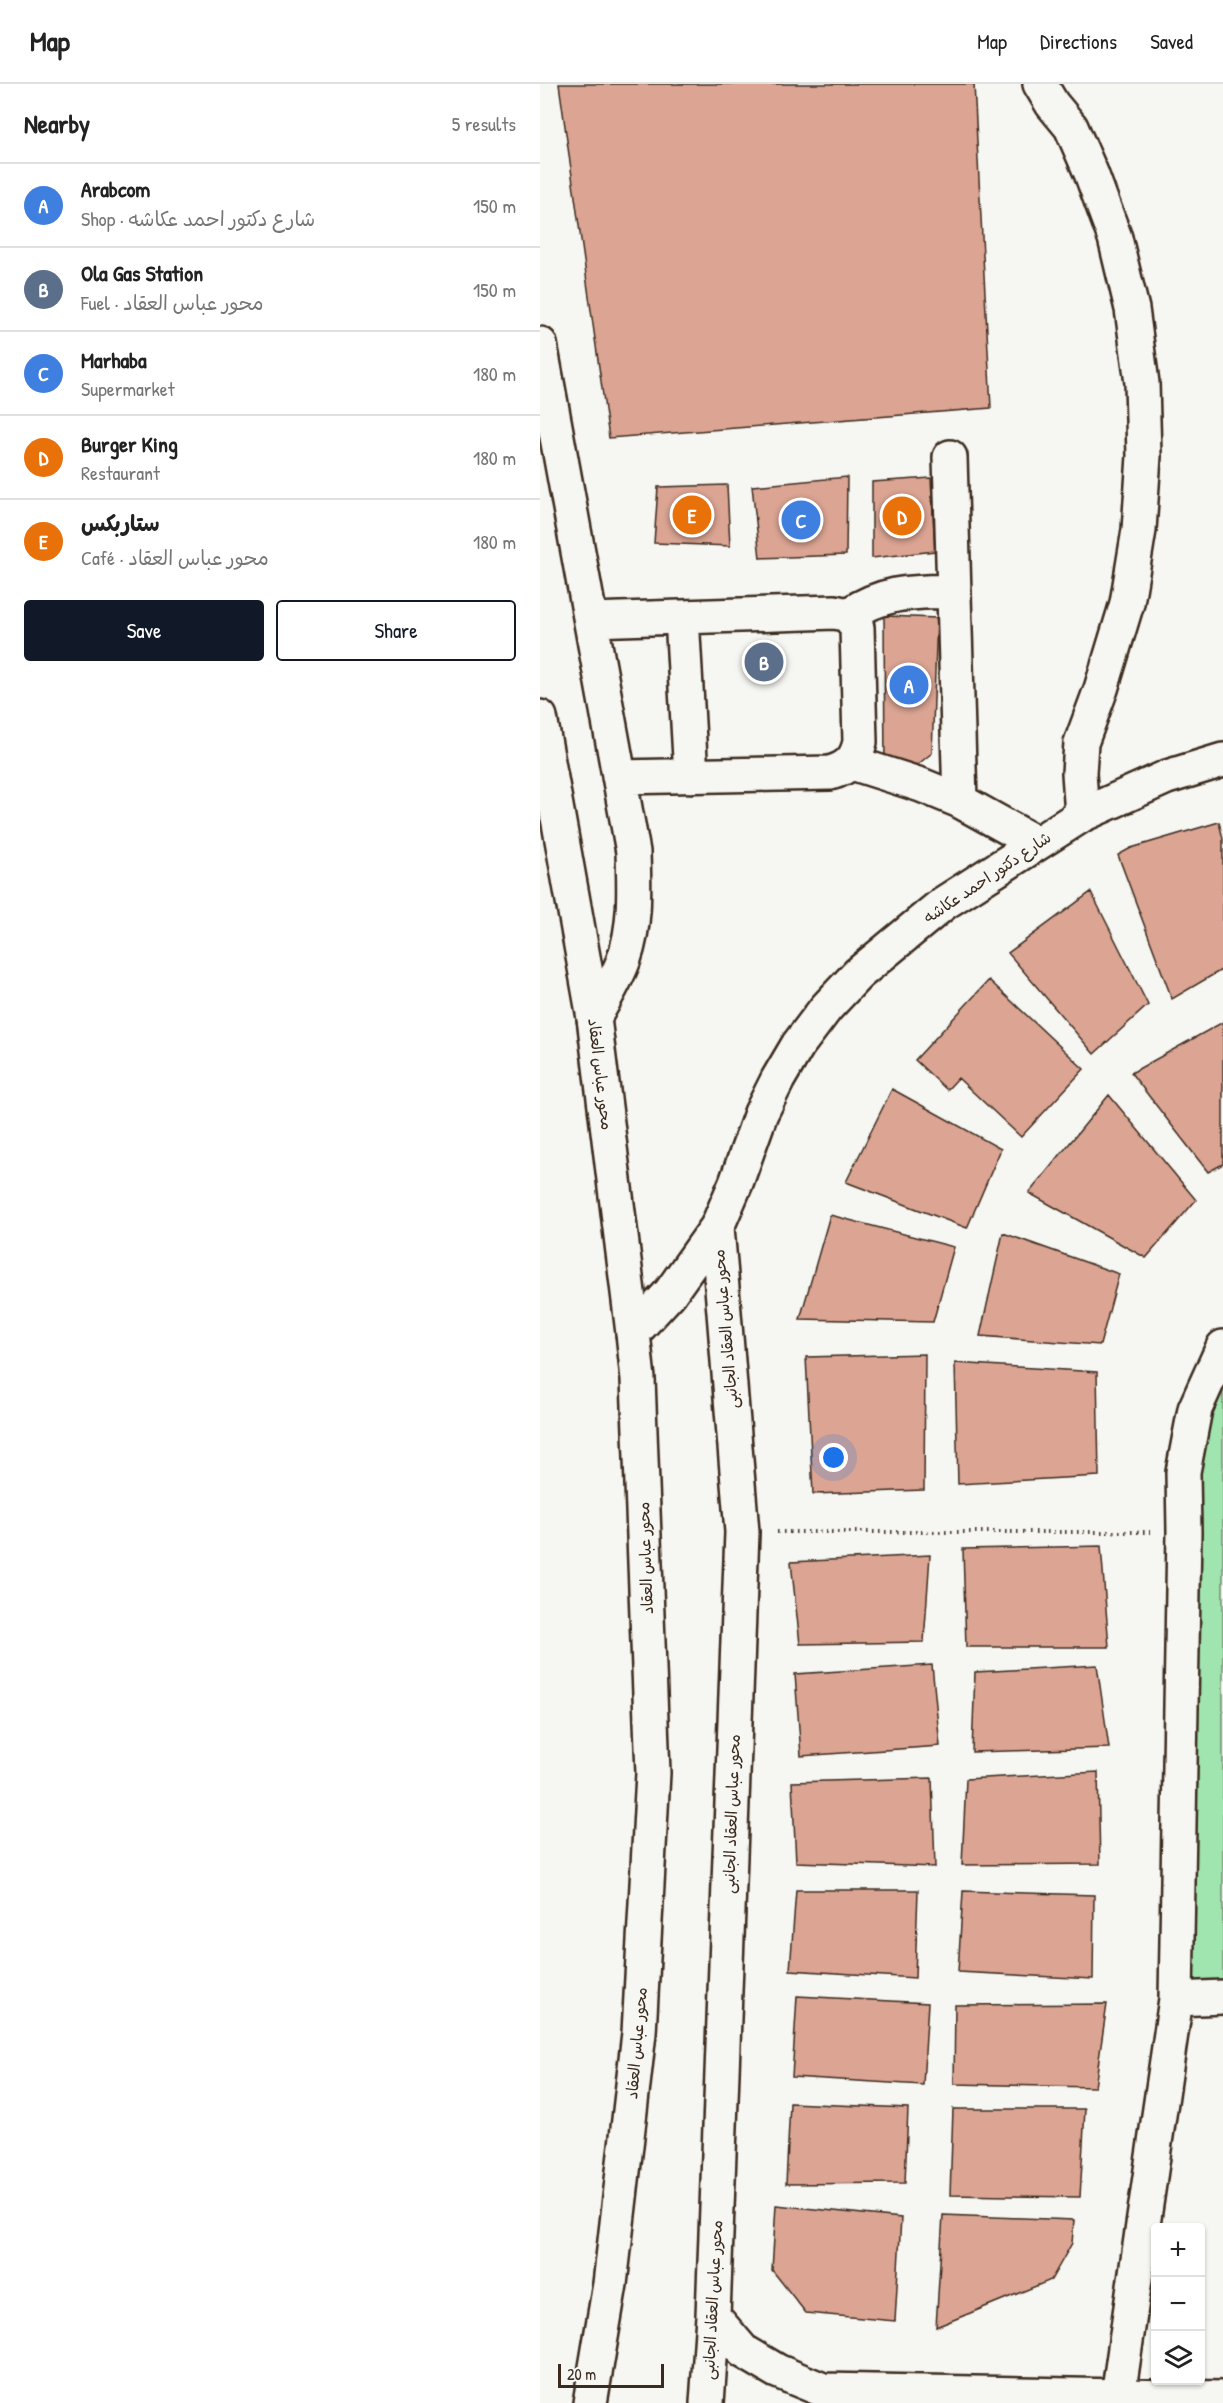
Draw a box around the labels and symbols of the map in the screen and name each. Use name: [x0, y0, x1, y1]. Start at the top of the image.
pin: E: [672, 492, 712, 538]
pin: D: [882, 494, 922, 538]
pin: C: [782, 498, 820, 542]
pin: B: [744, 640, 784, 684]
pin: A: [890, 662, 928, 708]
street label: شارع دكتور احمد عكاشه: [919, 826, 1056, 929]
street label: محور عباس العقاد: [583, 1017, 619, 1131]
street label: محور عباس العقاد الجانبى: [707, 1248, 743, 1410]
your location: [819, 1443, 848, 1472]
street label: محور عباس العقاد: [632, 1501, 658, 1615]
street label: محور عباس العقاد الجانبى: [717, 1734, 745, 1894]
street label: محور عباس العقاد: [620, 1986, 652, 2100]
street label: محور عباس العقاد الجانبى: [697, 2220, 727, 2380]
scale bar: [558, 2361, 664, 2388]

